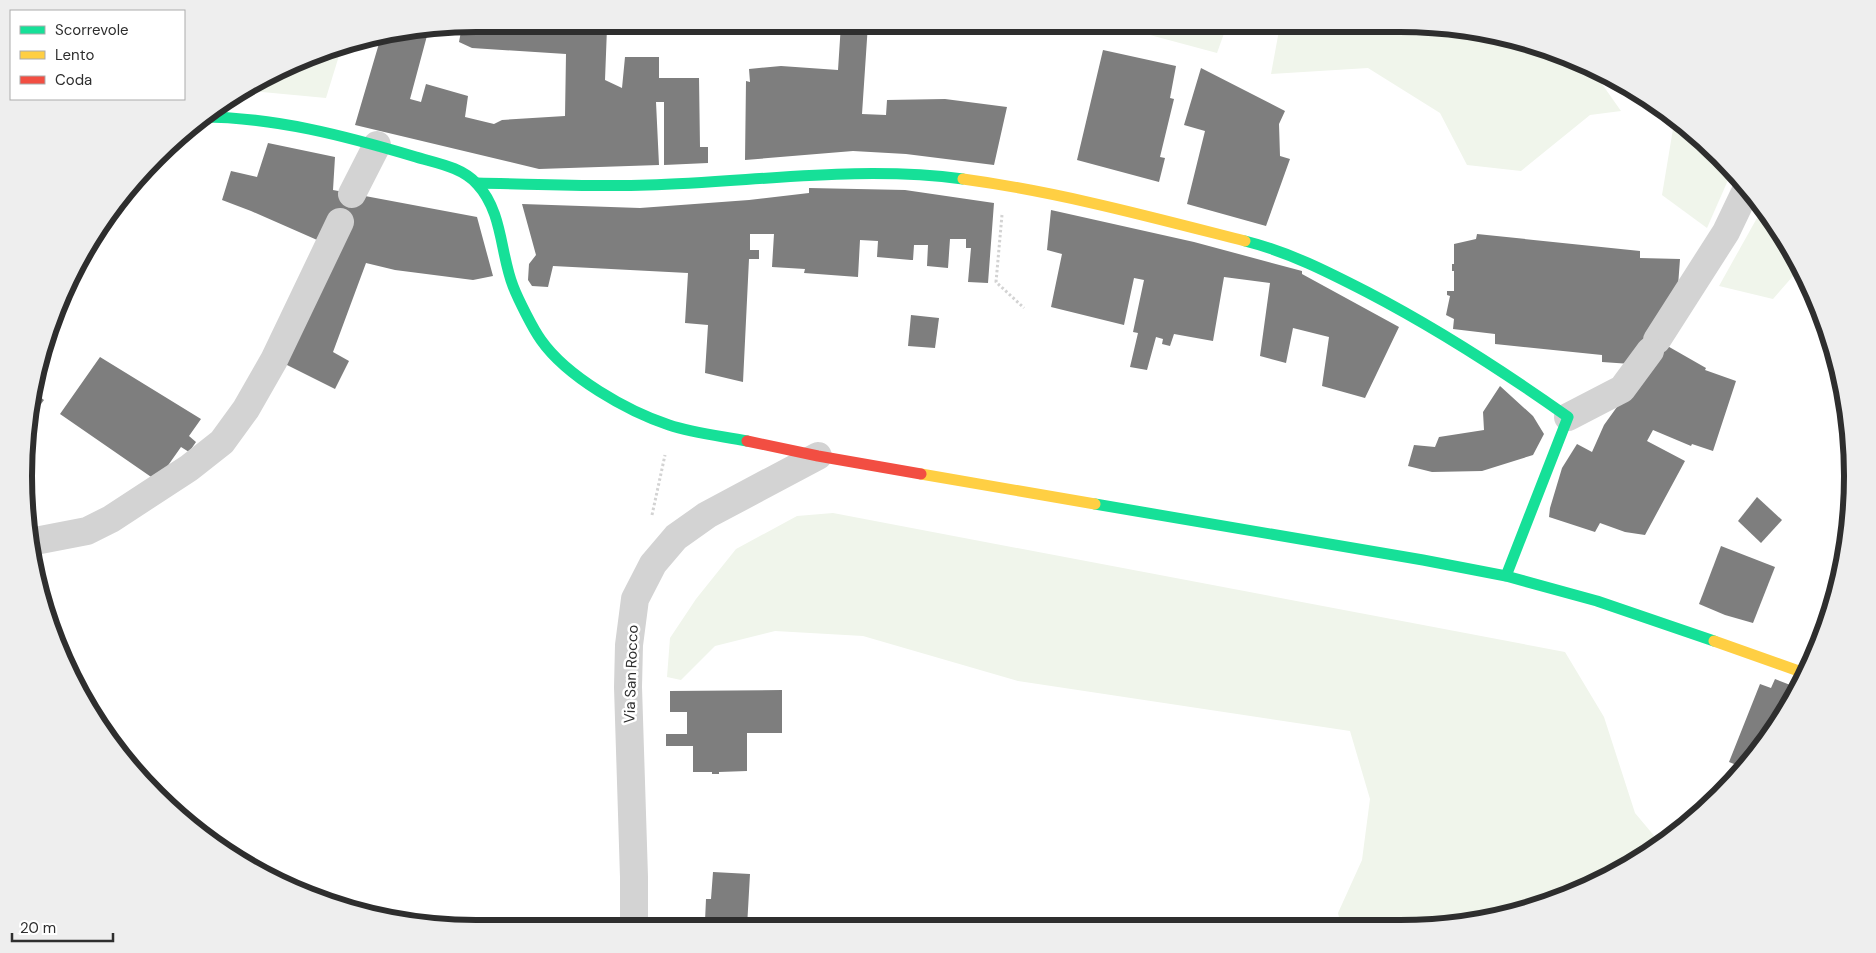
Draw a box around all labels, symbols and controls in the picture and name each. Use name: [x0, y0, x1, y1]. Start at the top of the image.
legend: [10, 10, 185, 100]
text: Scorrevole: [55, 20, 129, 40]
text: Lento: [55, 45, 94, 65]
text: Coda: [55, 70, 92, 90]
street label: Via San Rocco: [619, 624, 643, 724]
scale bar: [12, 910, 114, 942]
text: 20 m: [20, 918, 56, 938]

